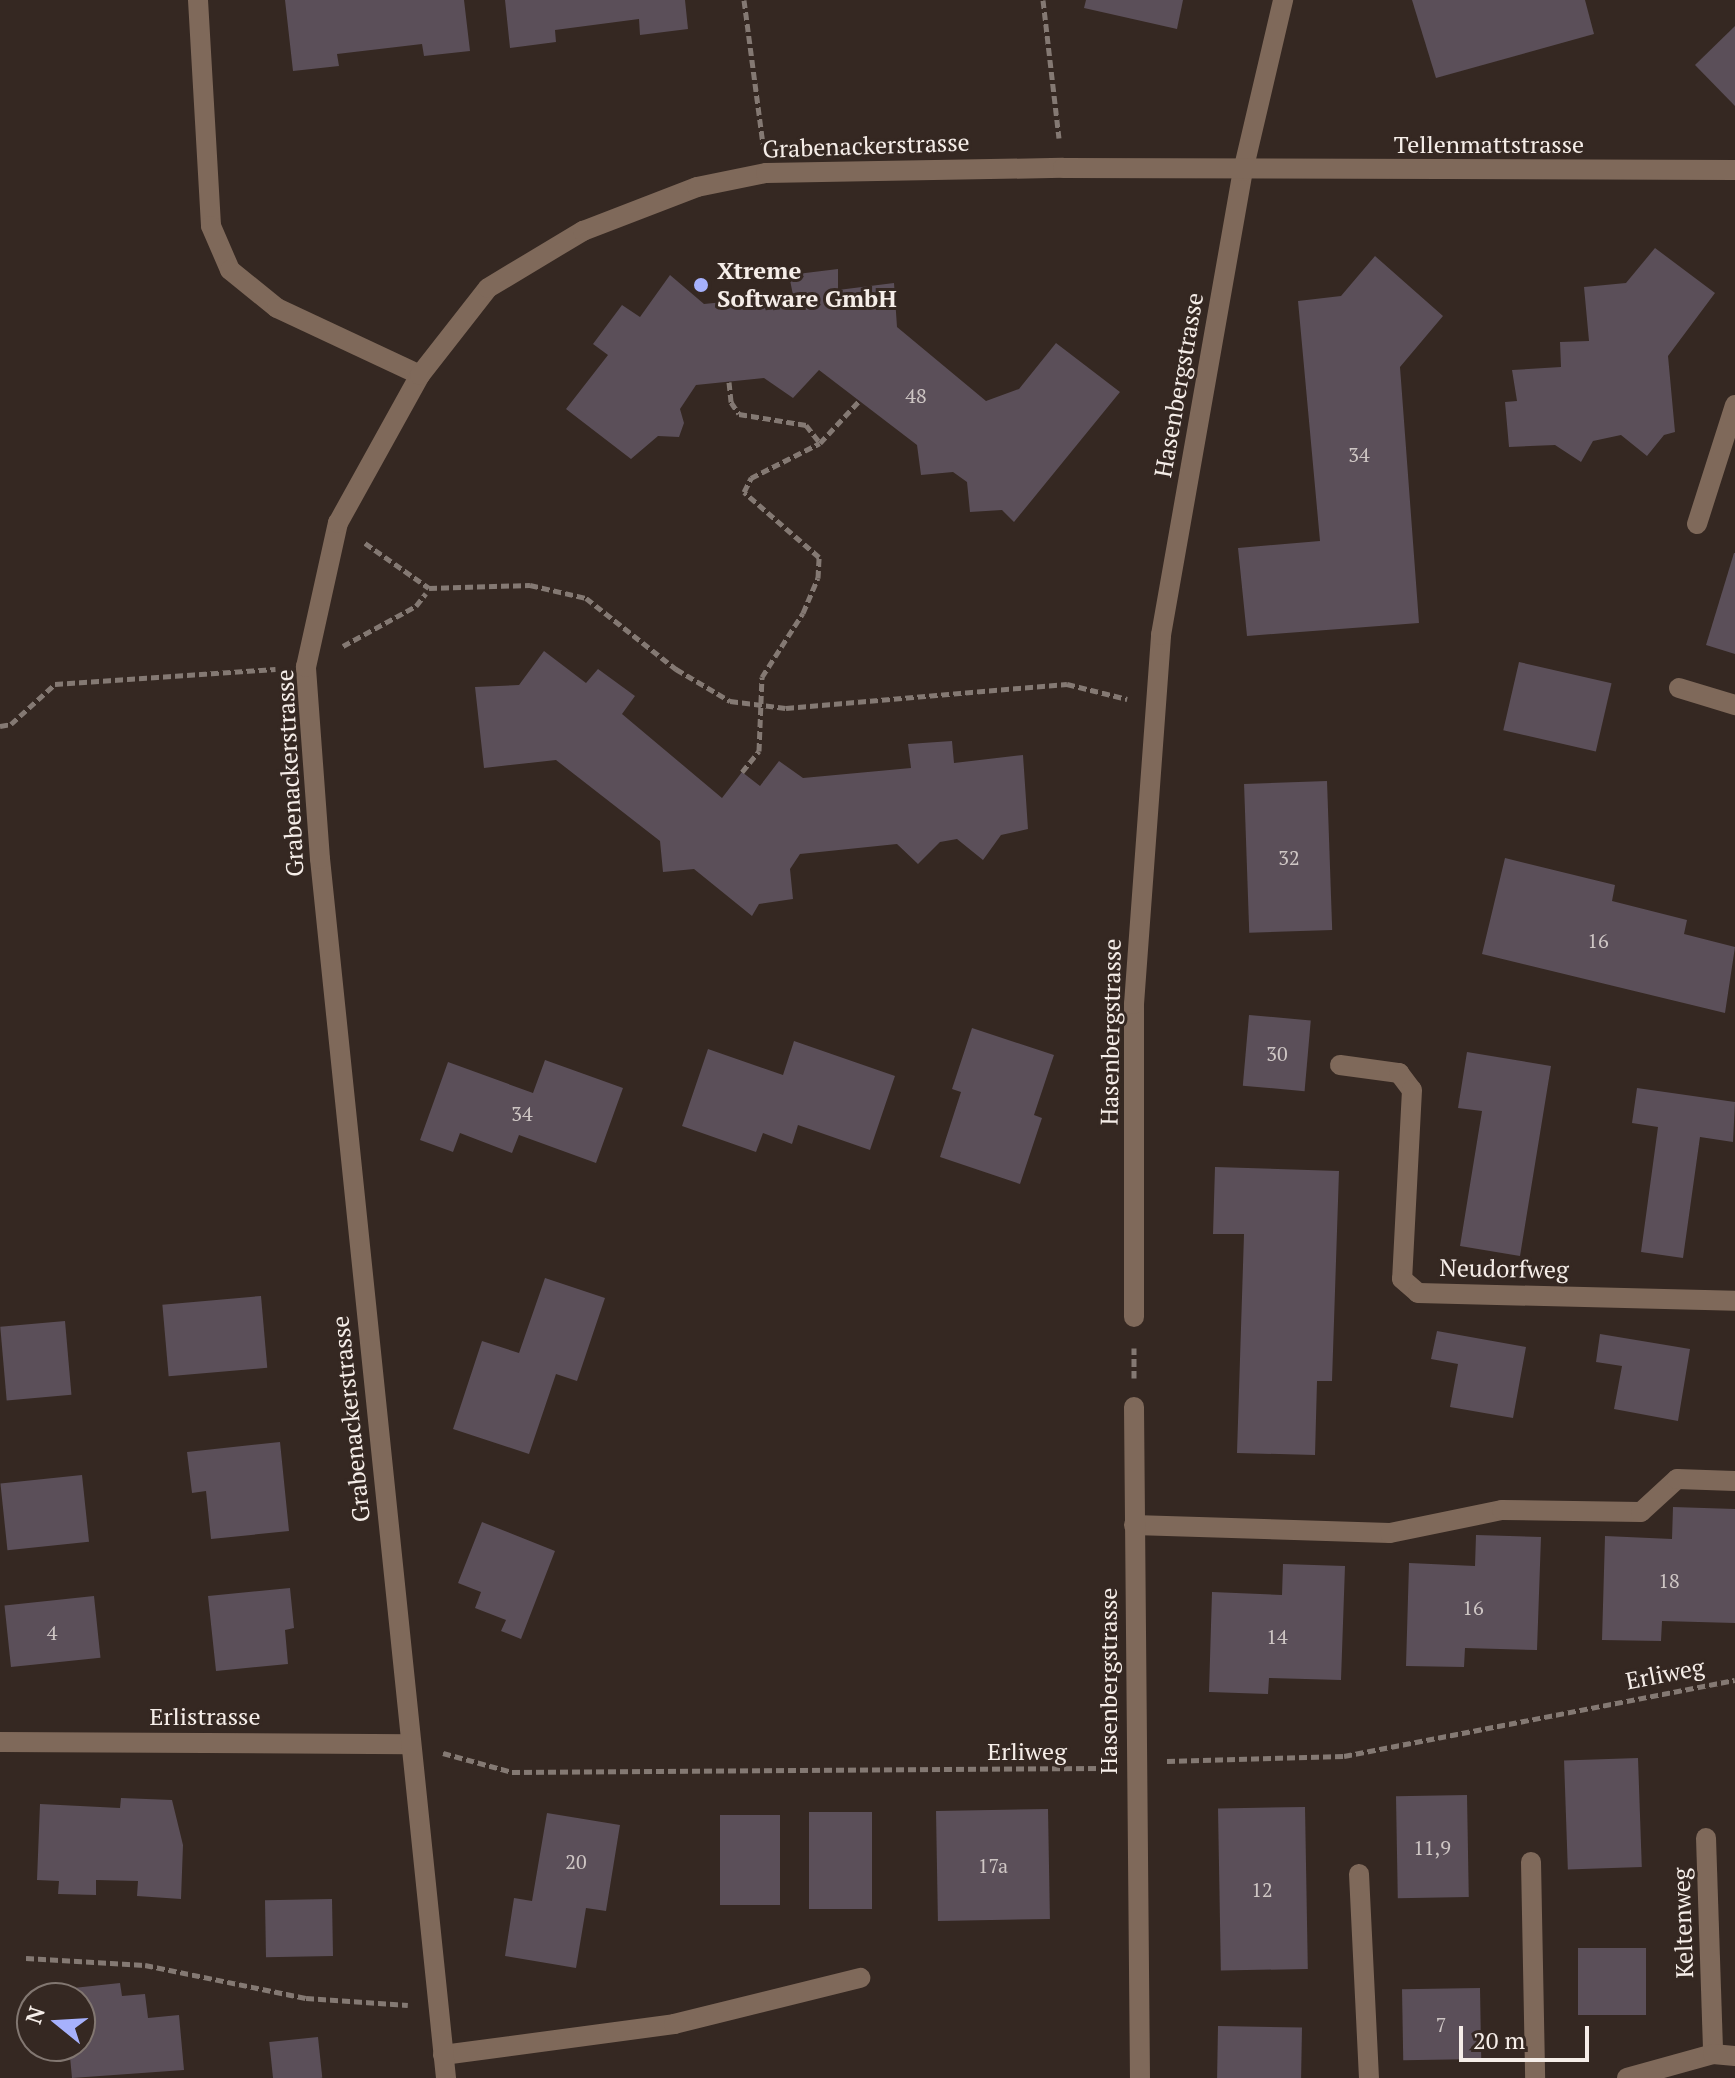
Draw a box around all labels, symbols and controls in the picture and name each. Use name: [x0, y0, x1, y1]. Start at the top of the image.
street label: Grabenackerstrasse: [762, 128, 970, 164]
street label: Tellenmattstrasse: [1394, 131, 1584, 159]
place label: Xtreme Software GmbH: [717, 257, 897, 313]
marker: Xtreme Software GmbH: [692, 276, 710, 294]
street label: Hasenbergstrasse: [1149, 291, 1209, 479]
house number: 48: [905, 383, 927, 407]
house number: 34: [1348, 442, 1370, 466]
street label: Grabenackerstrasse: [270, 669, 310, 877]
house number: 32: [1278, 845, 1300, 869]
house number: 16: [1587, 928, 1609, 952]
street label: Hasenbergstrasse: [1095, 938, 1127, 1126]
house number: 30: [1266, 1041, 1288, 1065]
house number: 34: [511, 1101, 533, 1125]
street label: Neudorfweg: [1439, 1253, 1569, 1285]
street label: Grabenackerstrasse: [326, 1314, 376, 1524]
house number: 18: [1658, 1568, 1680, 1592]
street label: Hasenbergstrasse: [1095, 1588, 1123, 1774]
house number: 16: [1462, 1595, 1484, 1619]
house number: 4: [47, 1620, 57, 1644]
house number: 14: [1266, 1624, 1288, 1648]
street label: Erliweg: [1623, 1652, 1707, 1696]
street label: Erlistrasse: [149, 1703, 261, 1731]
street label: Erliweg: [987, 1738, 1067, 1766]
house number: 11,9: [1413, 1835, 1451, 1859]
house number: 20: [565, 1849, 587, 1873]
house number: 17a: [978, 1853, 1008, 1877]
street label: Keltenweg: [1667, 1867, 1699, 1979]
house number: 12: [1251, 1877, 1273, 1901]
north arrow: [16, 1982, 96, 2062]
text: N: [18, 2003, 51, 2027]
scale bar: [1463, 2010, 1593, 2060]
house number: 7: [1436, 2012, 1446, 2036]
text: 20 m: [1473, 2024, 1525, 2056]

